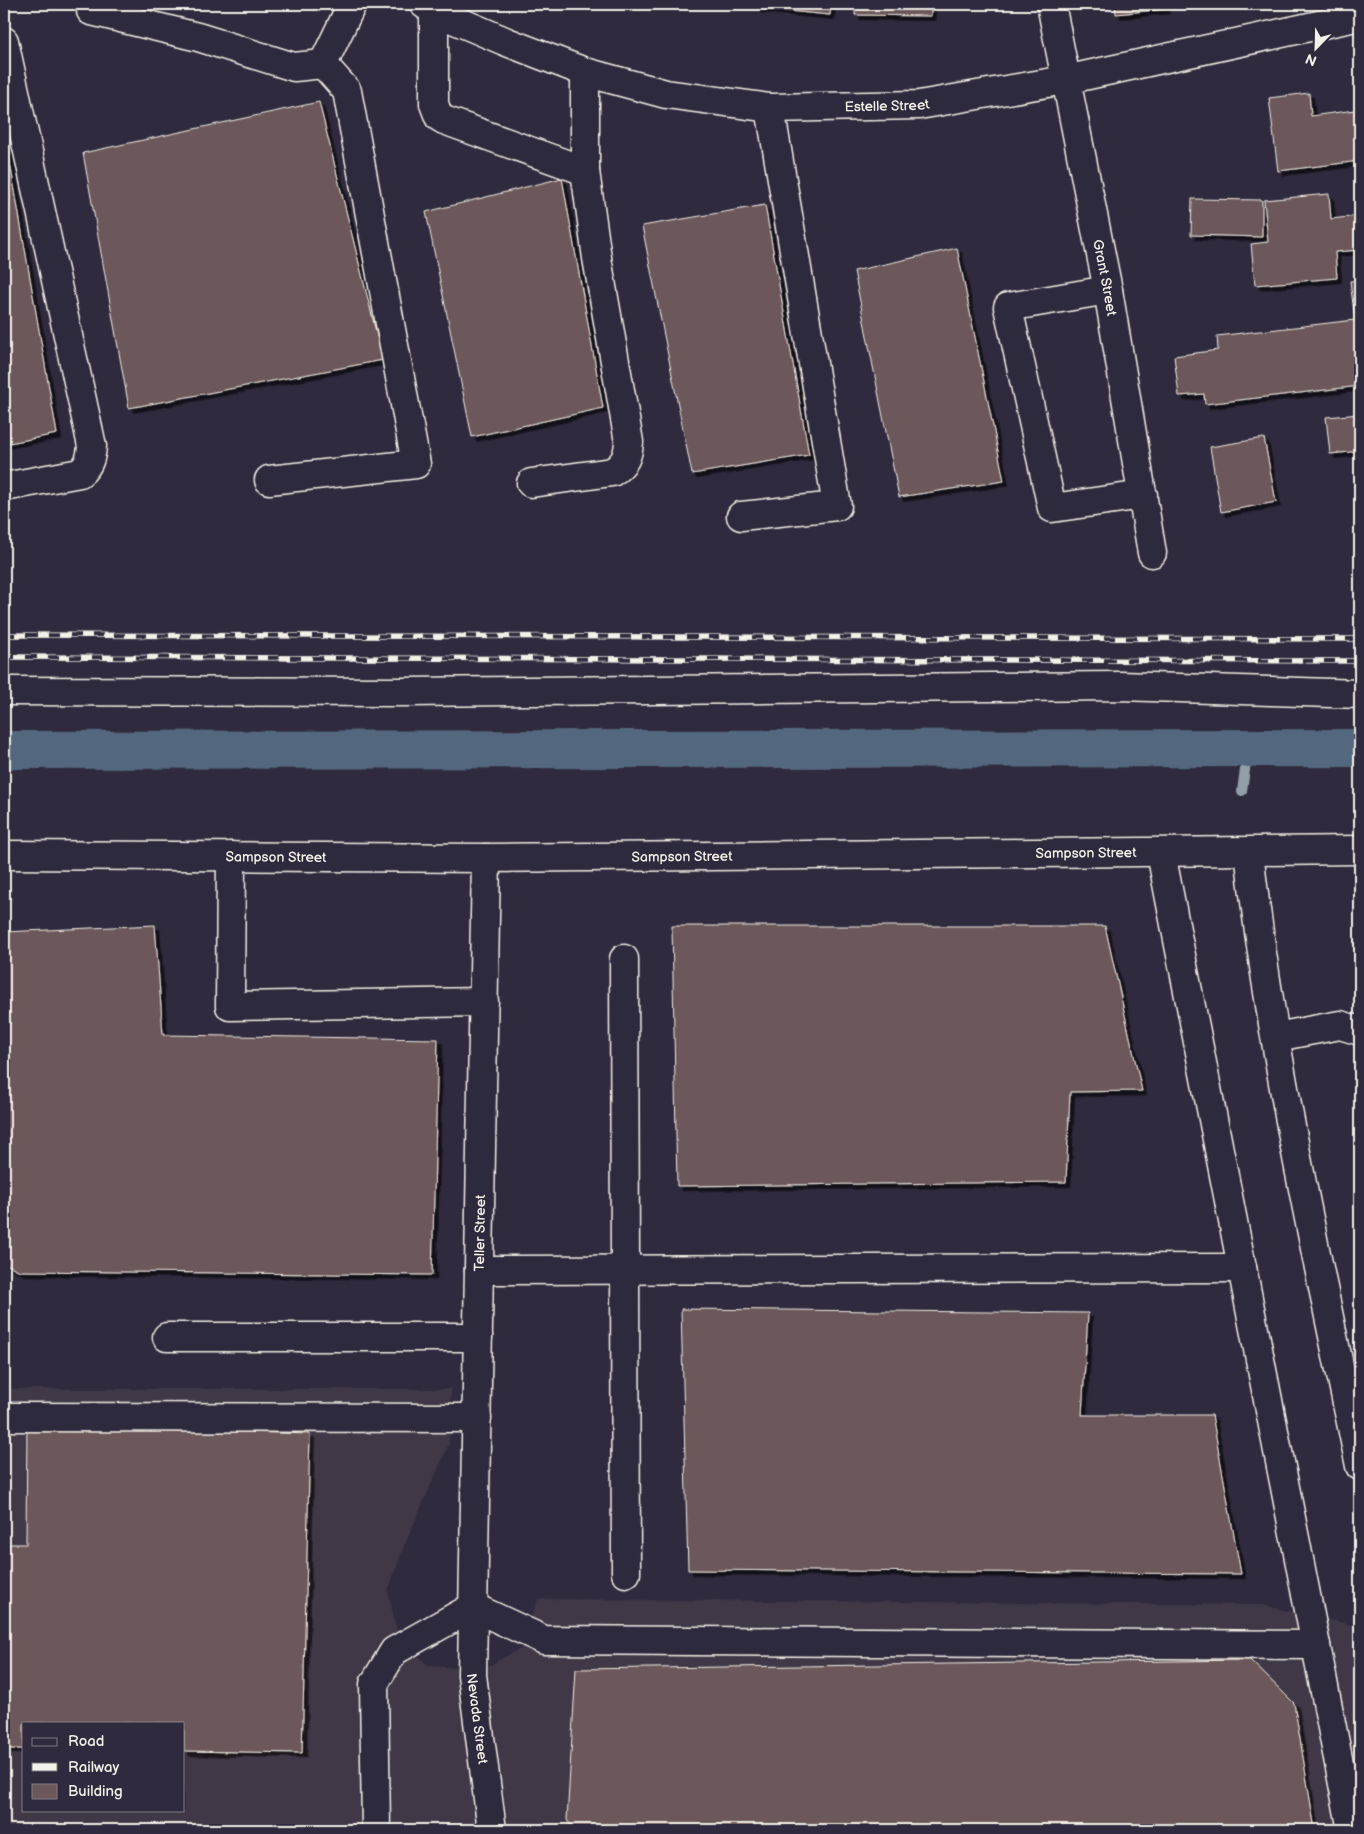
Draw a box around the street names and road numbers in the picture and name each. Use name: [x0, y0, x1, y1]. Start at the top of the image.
street label: Estelle Street: [844, 95, 931, 115]
street label: Grant Street: [1090, 238, 1121, 318]
street label: Sampson Street: [1035, 844, 1137, 861]
street label: Sampson Street: [631, 847, 733, 865]
street label: Sampson Street: [225, 848, 327, 866]
street label: Teller Street: [471, 1194, 489, 1271]
street label: Nevada Street: [463, 1672, 492, 1766]

